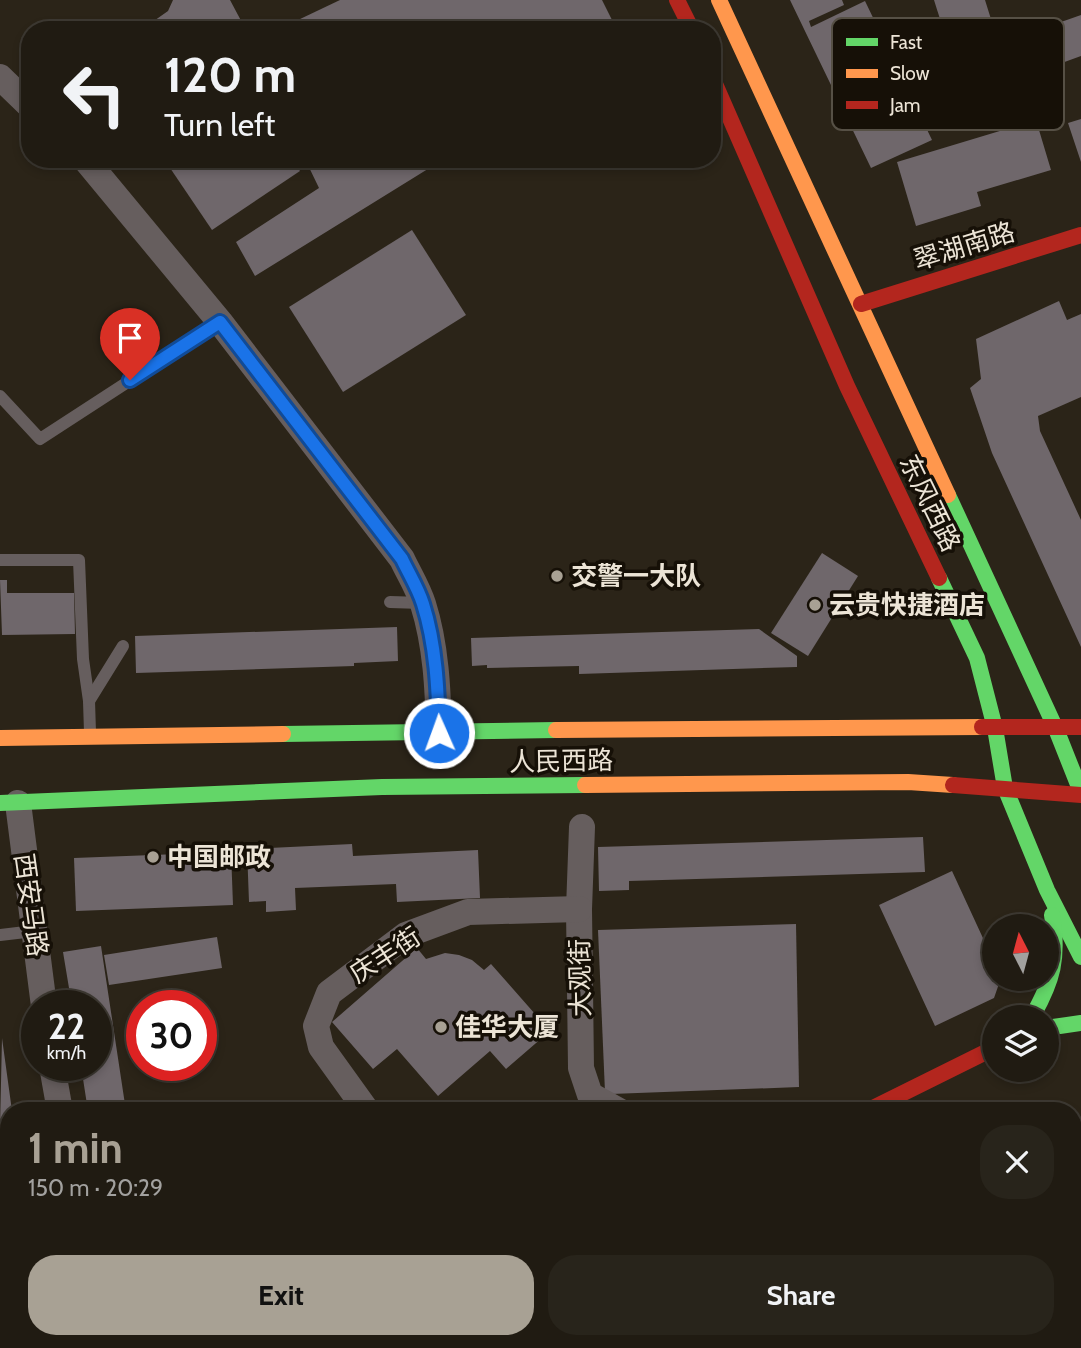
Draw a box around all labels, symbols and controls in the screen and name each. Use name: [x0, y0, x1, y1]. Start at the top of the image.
legend: [832, 18, 1064, 130]
text: Fast: [890, 31, 923, 54]
text: 120 m: [164, 45, 296, 104]
icon: left: [49, 49, 140, 140]
text: Slow: [890, 62, 930, 85]
text: Jam: [889, 94, 920, 117]
text: Turn left: [164, 105, 275, 144]
street label: 翠湖南路: [910, 215, 1018, 277]
pin: [100, 308, 160, 380]
icon: arrive: [111, 319, 149, 357]
street label: 东风西路: [893, 449, 967, 557]
place label: 交警一大队: [571, 560, 701, 592]
marker: 交警一大队: [549, 568, 565, 584]
place label: 云贵快捷酒店: [829, 589, 985, 621]
marker: 云贵快捷酒店: [807, 597, 823, 613]
position arrow: [402, 696, 476, 770]
street label: 人民西路: [509, 744, 613, 778]
place label: 中国邮政: [167, 841, 271, 873]
marker: 中国邮政: [145, 849, 161, 865]
street label: 西安马路: [8, 851, 54, 959]
north arrow: [982, 914, 1059, 990]
map controls: [982, 914, 1059, 1082]
street label: 庆丰街: [344, 920, 426, 990]
street label: 大观街: [563, 939, 597, 1017]
speed limit sign: 30: [126, 990, 217, 1081]
text: 22: [48, 1005, 85, 1048]
button: layers: [982, 1005, 1059, 1082]
place label: 佳华大厦: [455, 1011, 559, 1043]
marker: 佳华大厦: [433, 1019, 449, 1035]
text: km/h: [47, 1042, 86, 1064]
text: 1 min: [28, 1122, 123, 1174]
button: close: [980, 1125, 1054, 1199]
text: 150 m · 20:29: [28, 1174, 163, 1202]
button: Exit: [28, 1255, 534, 1335]
button: Share: [548, 1255, 1054, 1335]

